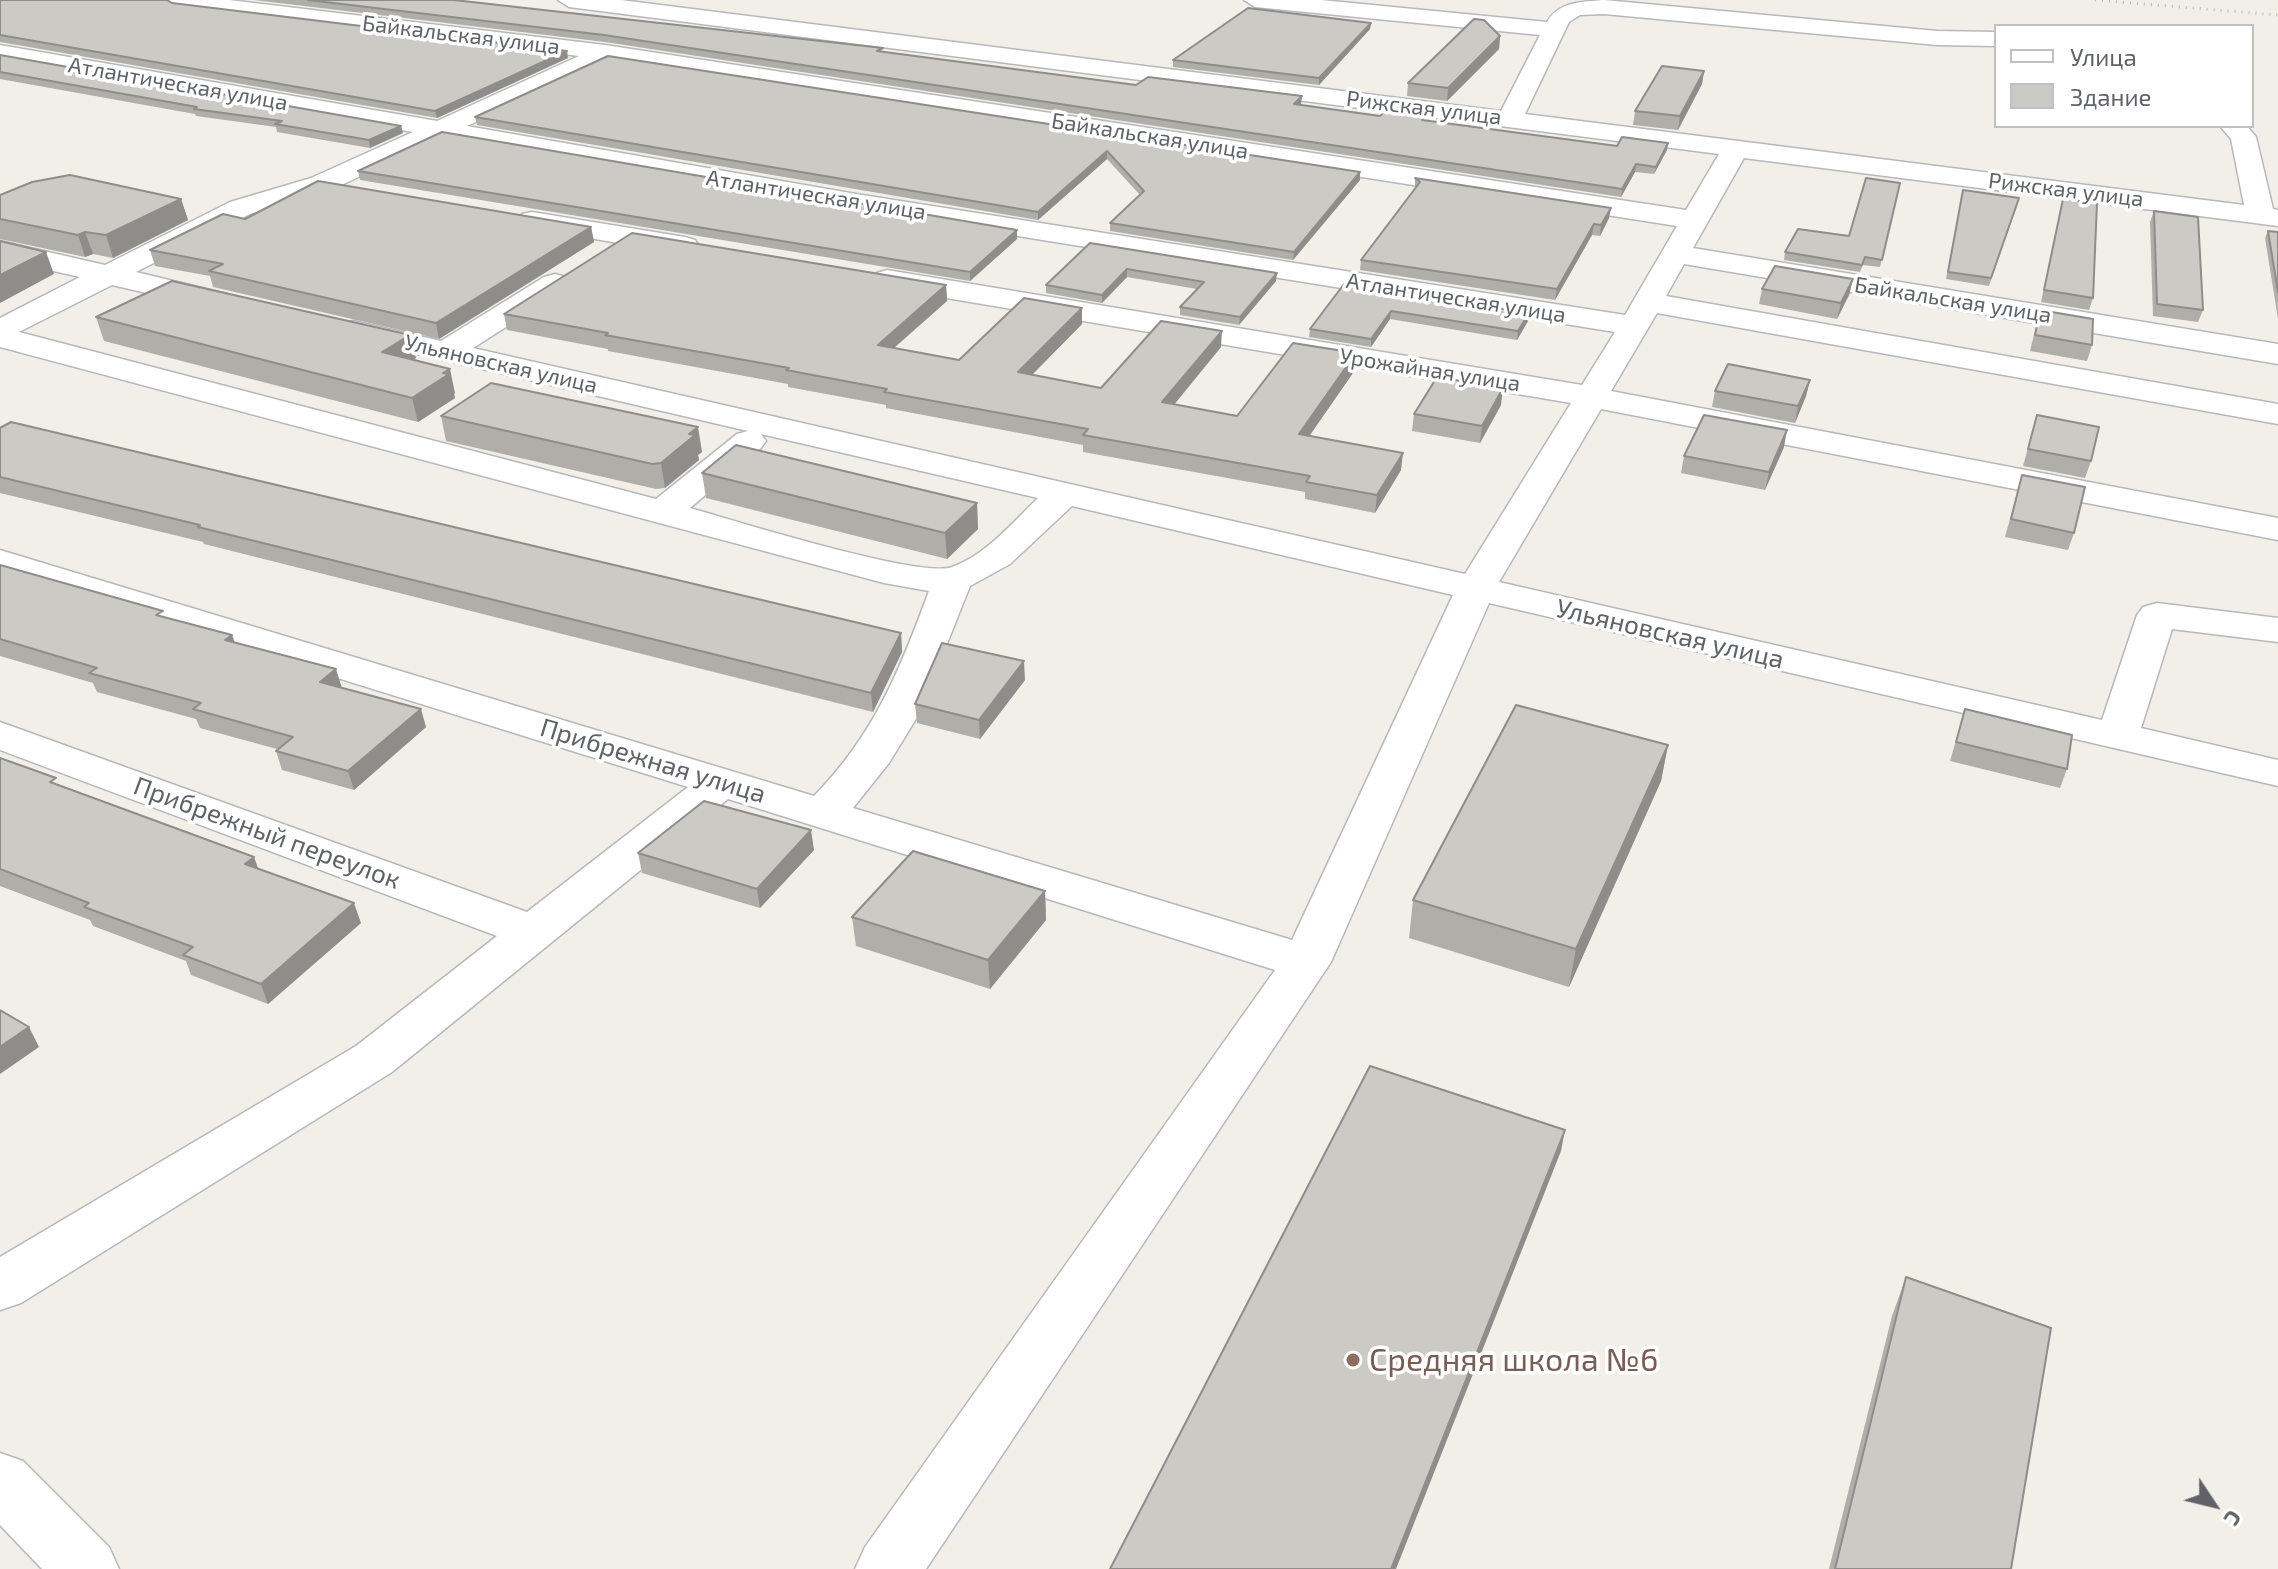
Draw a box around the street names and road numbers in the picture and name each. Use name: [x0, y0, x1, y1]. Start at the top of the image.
street label: Байкальская улица: [361, 10, 561, 60]
street label: Атлантическая улица: [66, 52, 290, 116]
street label: Рижская улица: [1345, 85, 1503, 131]
street label: Байкальская улица: [1050, 107, 1250, 165]
street label: Атлантическая улица: [704, 165, 928, 225]
street label: Рижская улица: [1987, 167, 2145, 213]
street label: Атлантическая улица: [1344, 268, 1568, 328]
street label: Байкальская улица: [1853, 271, 2053, 329]
street label: Ульяновская улица: [402, 329, 600, 399]
street label: Урожайная улица: [1338, 343, 1522, 397]
street label: Ульяновская улица: [1553, 593, 1787, 675]
street label: Прибрежная улица: [536, 712, 770, 810]
street label: Прибрежный переулок: [129, 770, 405, 896]

